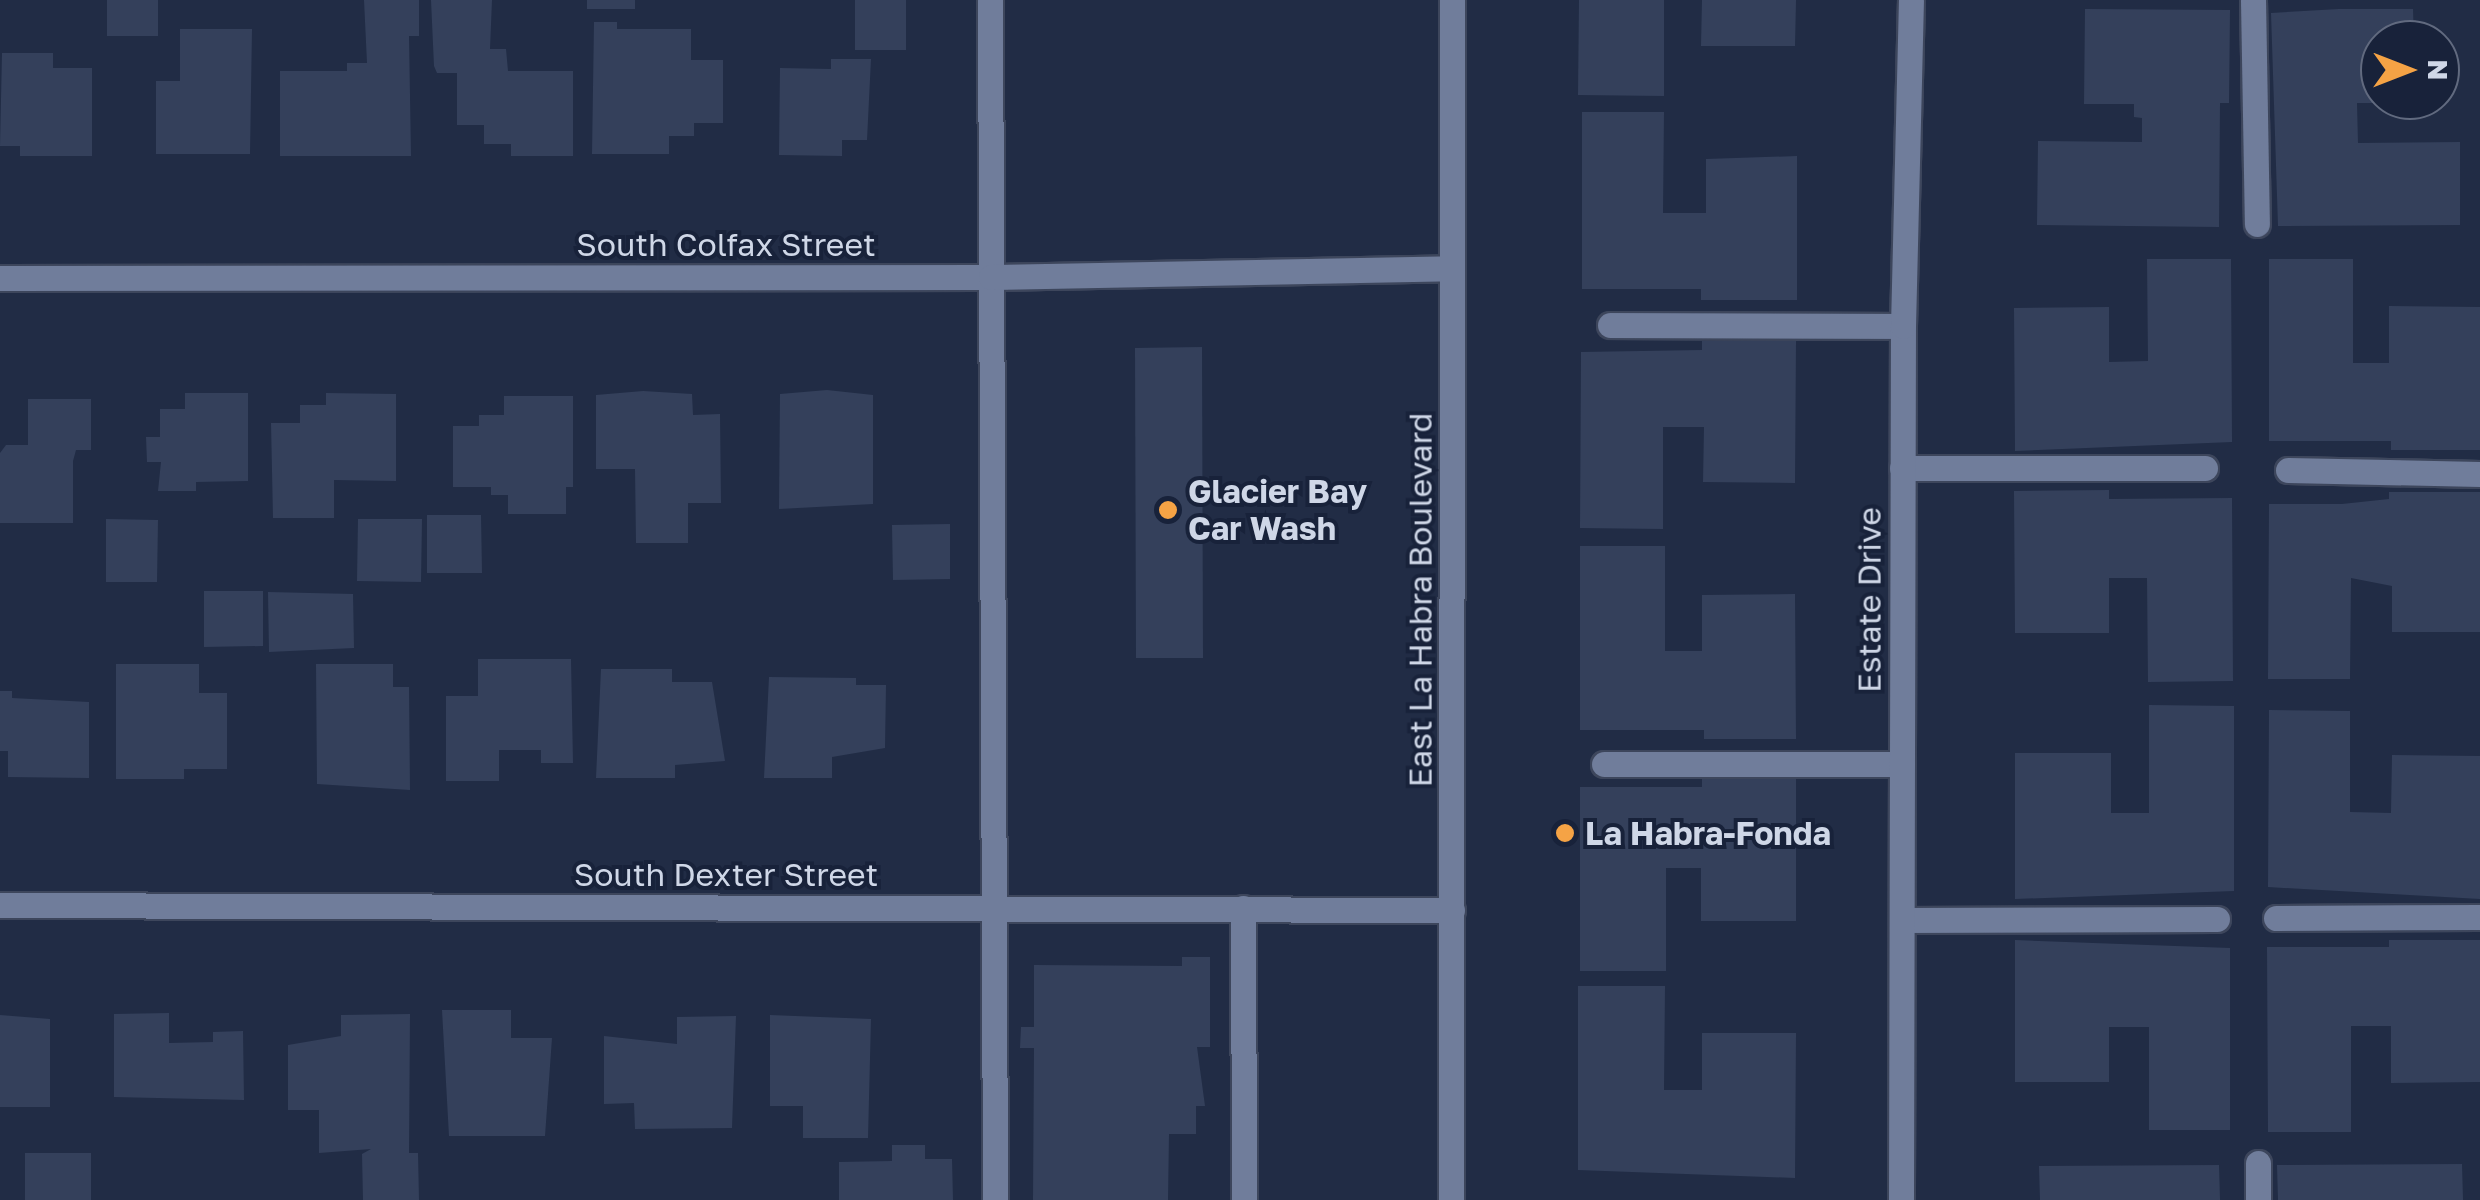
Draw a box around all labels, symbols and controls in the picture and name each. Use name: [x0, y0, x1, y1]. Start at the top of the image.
north arrow: [2360, 20, 2460, 120]
text: N: [2422, 59, 2455, 81]
street label: South Colfax Street: [576, 225, 876, 263]
street label: East La Habra Boulevard: [1401, 413, 1439, 787]
place label: Glacier Bay Car Wash: [1188, 473, 1367, 548]
marker: Glacier Bay Car Wash: [1157, 499, 1179, 521]
street label: Estate Drive: [1850, 507, 1888, 693]
place label: La Habra-Fonda: [1585, 814, 1831, 852]
marker: La Habra-Fonda: [1554, 822, 1576, 844]
street label: South Dexter Street: [574, 855, 878, 893]

